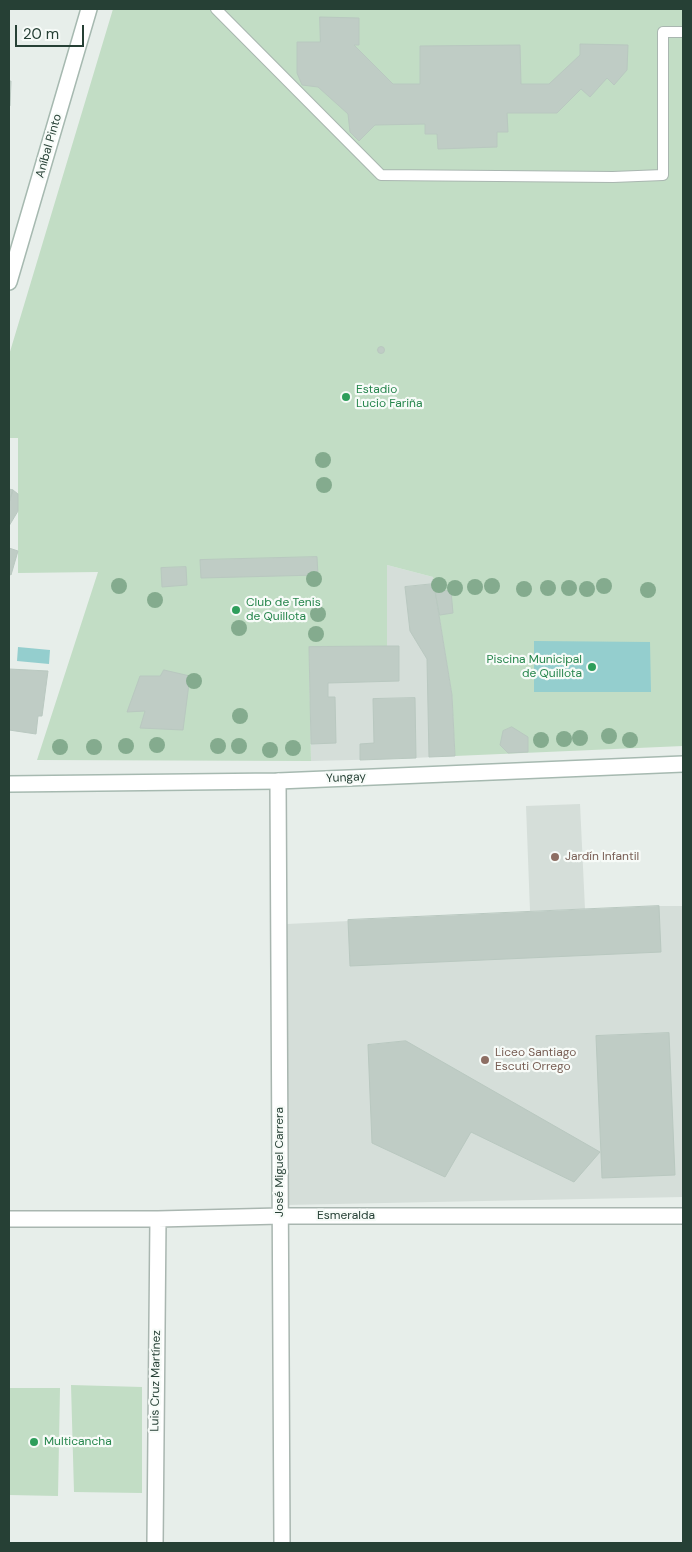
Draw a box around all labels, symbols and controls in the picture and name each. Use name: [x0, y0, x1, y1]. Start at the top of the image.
scale bar: [18, 15, 86, 47]
text: 20 m: [23, 24, 59, 44]
street label: Aníbal Pinto: [33, 112, 65, 180]
place label: Estadio Lucio Fariña: [356, 383, 423, 411]
marker: Estadio Lucio Fariña: [340, 391, 352, 403]
place label: Club de Tenis de Quillota: [246, 596, 321, 624]
marker: Club de Tenis de Quillota: [230, 604, 242, 616]
place label: Piscina Municipal de Quillota: [487, 653, 582, 681]
marker: Piscina Municipal de Quillota: [586, 661, 598, 673]
street label: Yungay: [326, 770, 366, 786]
place label: Jardín Infantil: [565, 850, 639, 864]
marker: Jardín Infantil: [549, 851, 561, 863]
place label: Liceo Santiago Escuti Orrego: [495, 1046, 576, 1074]
marker: Liceo Santiago Escuti Orrego: [479, 1054, 491, 1066]
street label: José Miguel Carrera: [273, 1107, 287, 1217]
street label: Esmeralda: [317, 1209, 375, 1223]
street label: Luis Cruz Martínez: [148, 1330, 164, 1432]
place label: Multicancha: [44, 1435, 112, 1449]
marker: Multicancha: [28, 1436, 40, 1448]

